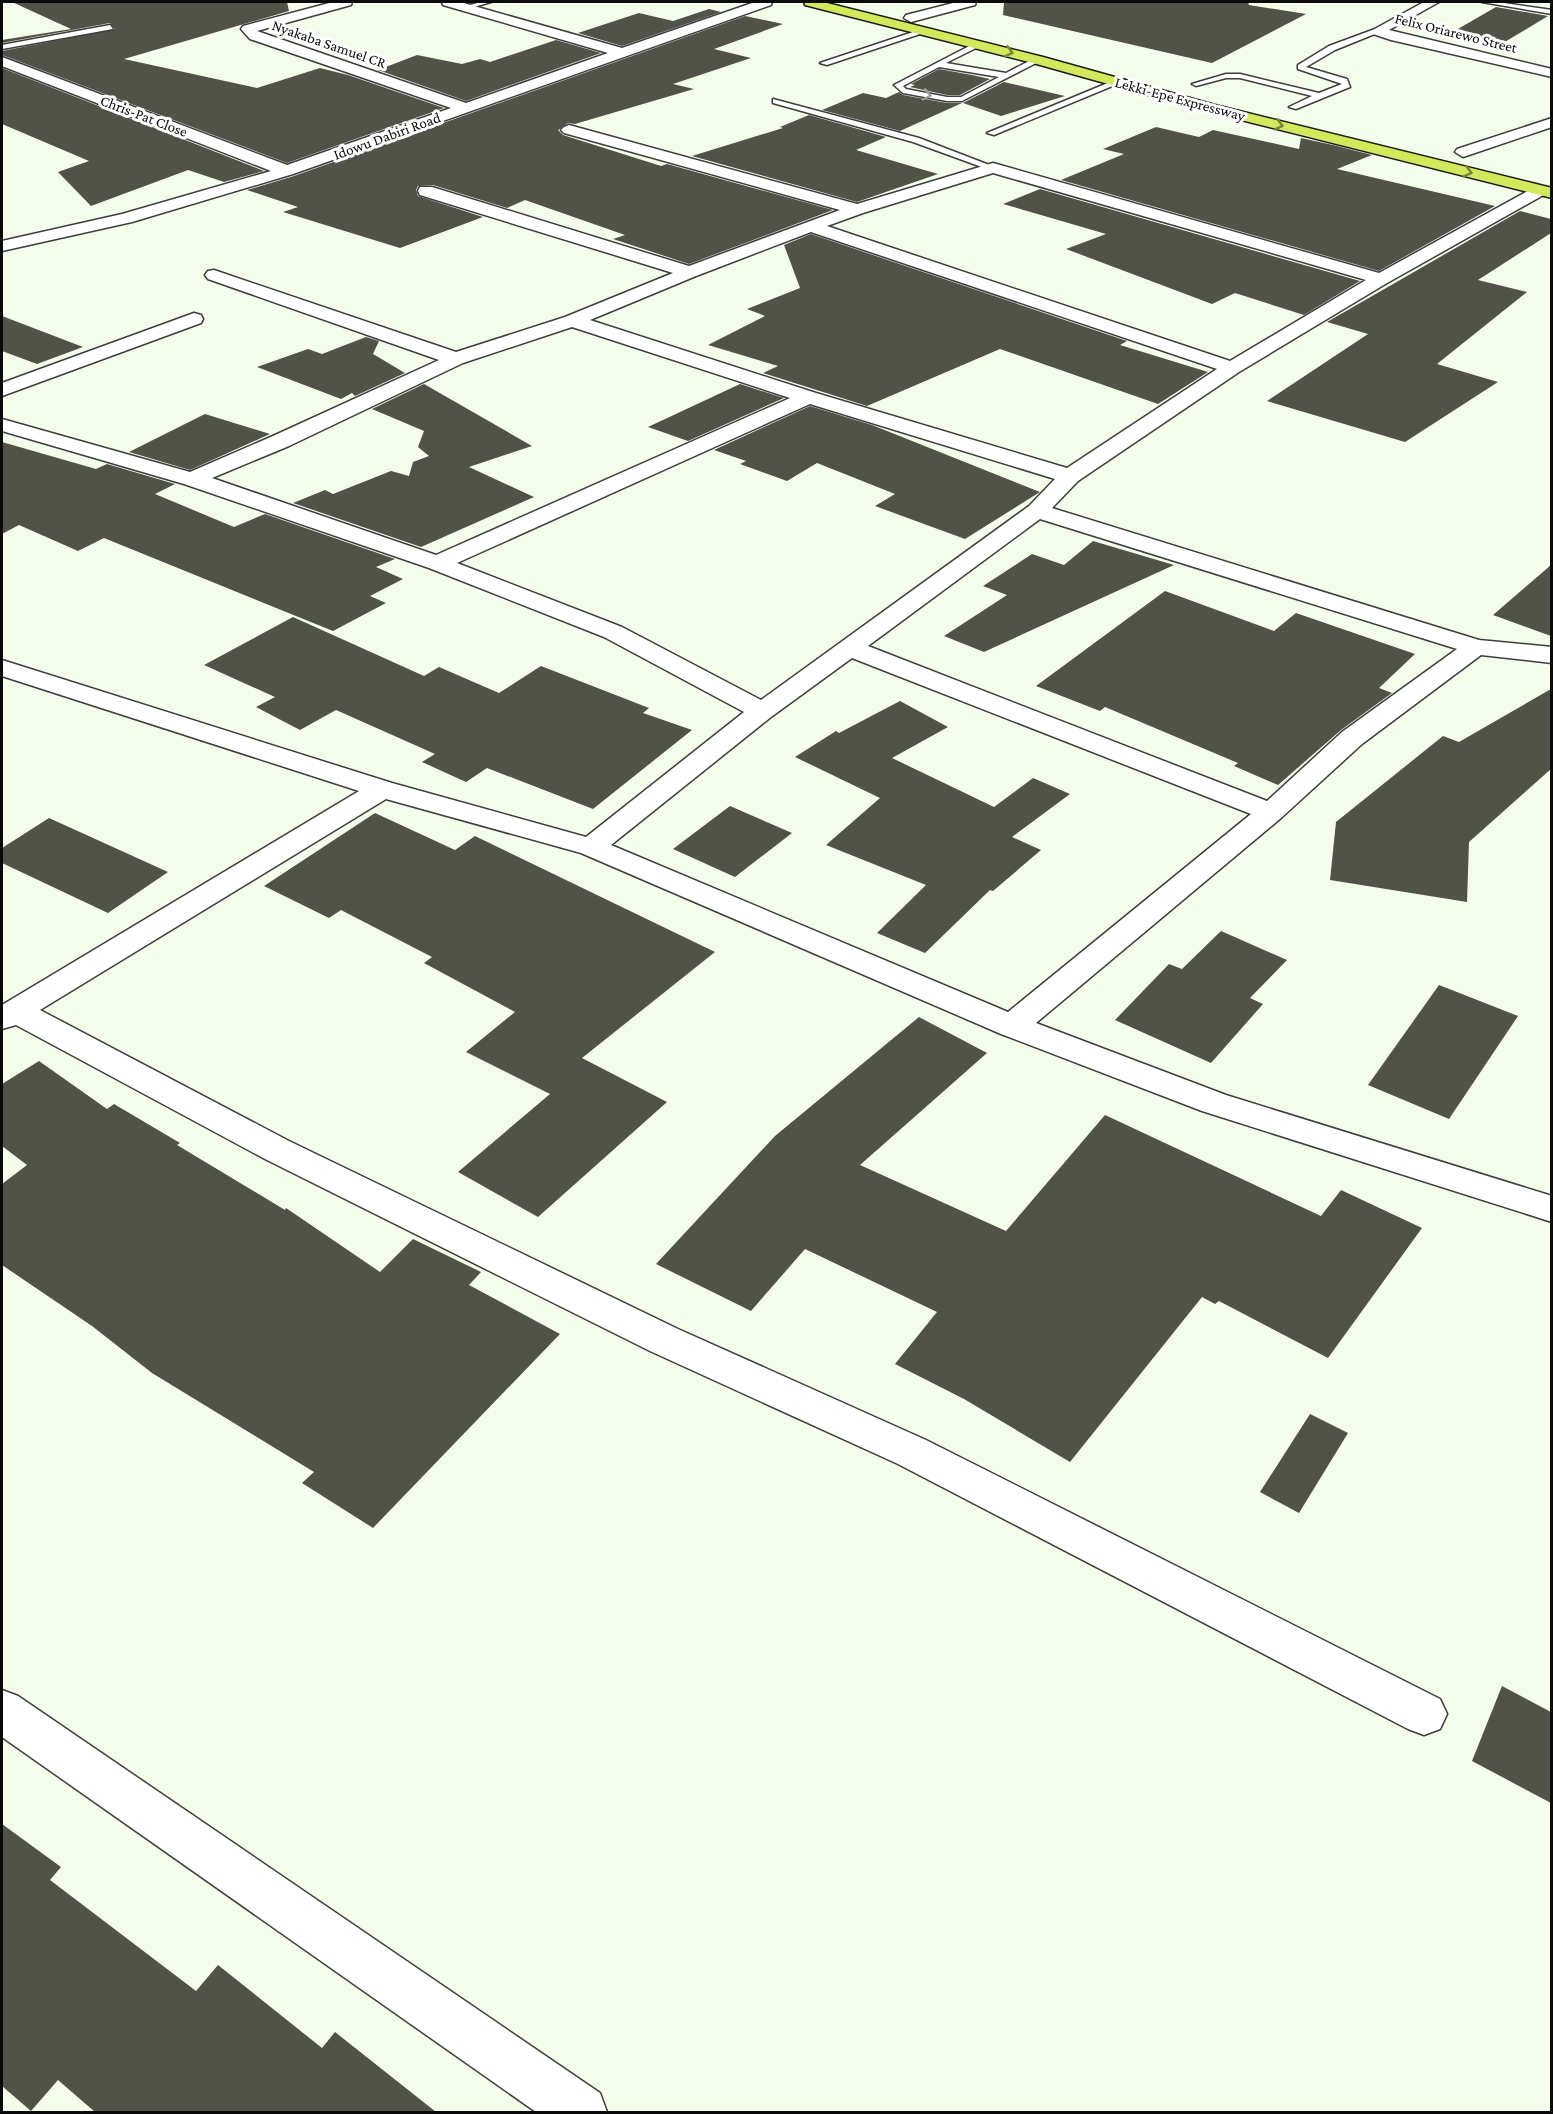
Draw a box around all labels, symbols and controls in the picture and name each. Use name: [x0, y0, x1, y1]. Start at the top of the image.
street label: Felix Oriarewo Street: [1393, 10, 1520, 56]
street label: Nyakaba Samuel CR: [270, 17, 389, 72]
one-way arrow: [1004, 45, 1014, 58]
street label: Lekki-Epe Expressway: [1113, 74, 1247, 125]
one-way arrow: [922, 88, 932, 101]
street label: Chris-Pat Close: [98, 92, 190, 140]
street label: Idowu Dabiri Road: [331, 109, 443, 163]
one-way arrow: [1273, 118, 1283, 131]
one-way arrow: [1463, 165, 1473, 178]

